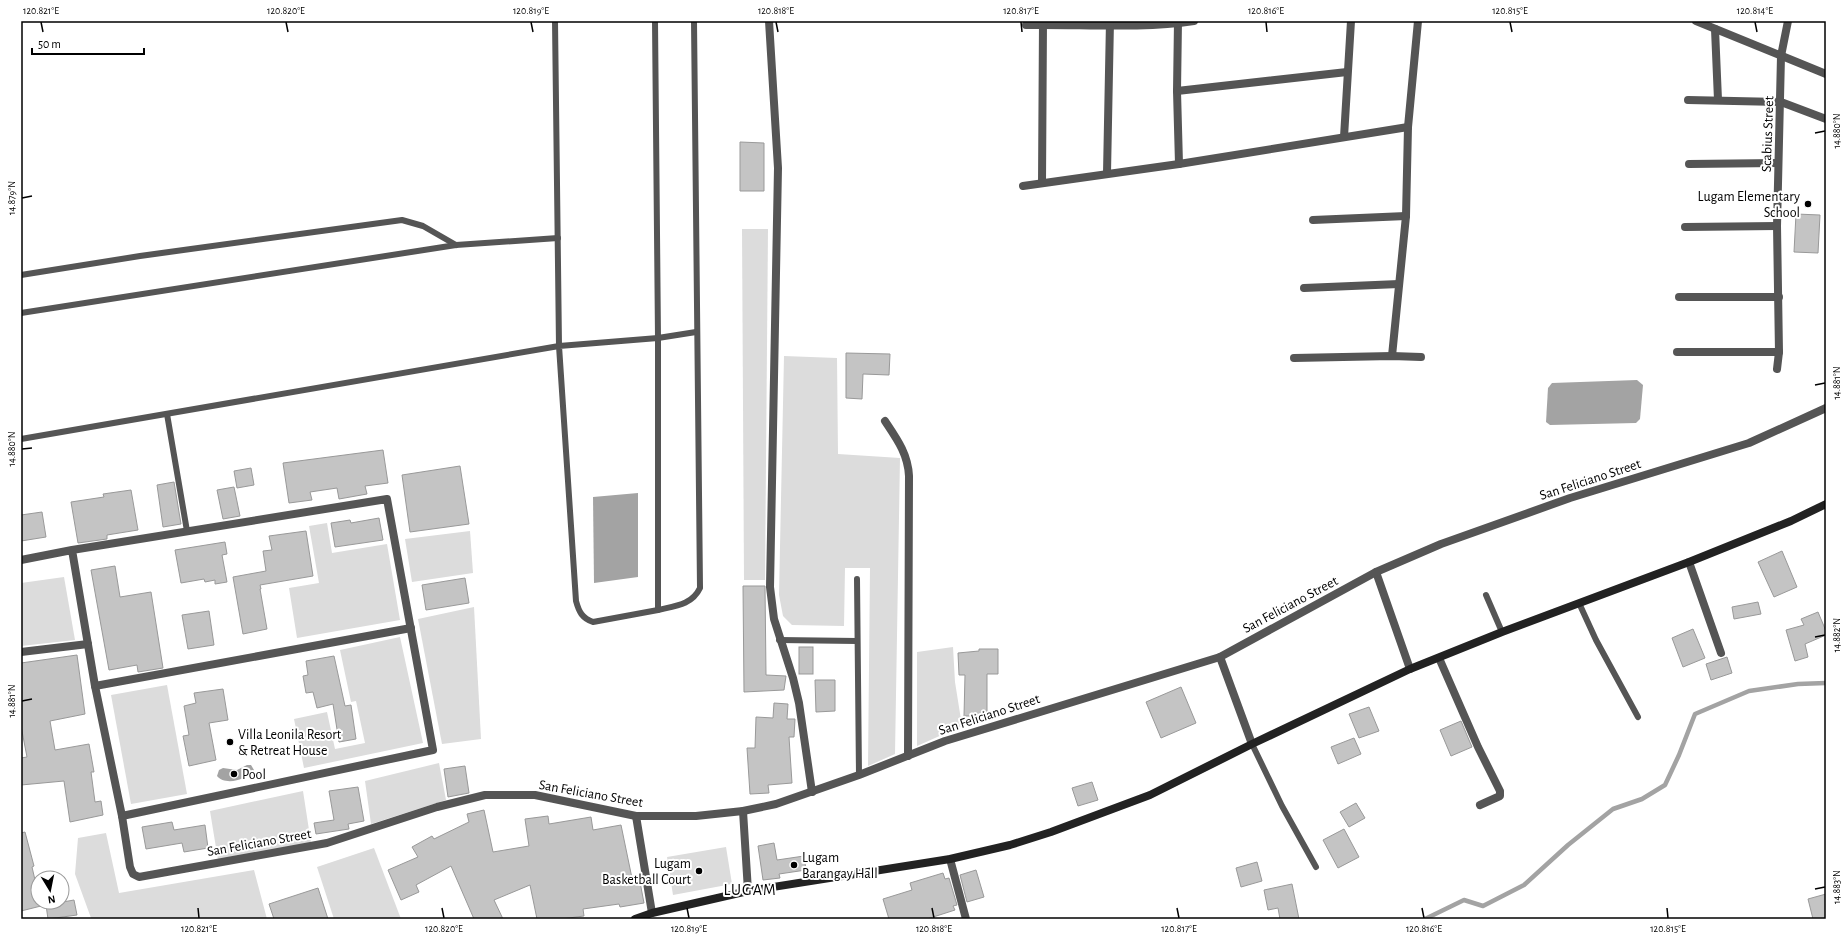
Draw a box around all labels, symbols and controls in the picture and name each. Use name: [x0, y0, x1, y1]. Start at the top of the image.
text: 120.821°E: [23, 6, 59, 16]
text: 120.820°E: [267, 6, 305, 16]
text: 120.819°E: [513, 6, 549, 16]
text: 120.818°E: [758, 6, 794, 16]
text: 120.817°E: [1003, 6, 1039, 16]
text: 120.816°E: [1248, 6, 1284, 16]
text: 120.815°E: [1492, 6, 1528, 16]
text: 120.814°E: [1737, 6, 1773, 16]
scale bar: [32, 30, 144, 56]
text: 50 m: [38, 38, 61, 50]
street label: Scabius Street: [1760, 95, 1776, 172]
text: 14.880°N: [1832, 113, 1842, 149]
text: 14.879°N: [7, 181, 17, 215]
place label: Lugam Elementary School: [1698, 190, 1800, 220]
marker: Lugam Elementary School: [1803, 199, 1813, 209]
text: 14.881°N: [1832, 366, 1842, 400]
text: 14.880°N: [7, 431, 17, 467]
street label: San Feliciano Street: [1538, 457, 1643, 503]
street label: San Feliciano Street: [1241, 574, 1341, 636]
text: 14.882°N: [1832, 618, 1842, 652]
text: 14.881°N: [7, 684, 17, 718]
street label: San Feliciano Street: [937, 692, 1042, 738]
place label: Villa Leonila Resort & Retreat House: [238, 728, 342, 758]
marker: Villa Leonila Resort & Retreat House: [225, 737, 235, 747]
place label: Pool: [242, 768, 266, 782]
marker: Pool: [229, 769, 239, 779]
street label: San Feliciano Street: [538, 778, 645, 810]
street label: San Feliciano Street: [206, 827, 313, 859]
place label: Lugam Barangay Hall: [802, 851, 878, 881]
place label: Lugam Basketball Court: [602, 857, 692, 887]
marker: Lugam Barangay Hall: [789, 860, 799, 870]
marker: Lugam Basketball Court: [694, 866, 704, 876]
north arrow: [30, 870, 70, 910]
text: 14.883°N: [1832, 870, 1842, 904]
district label: LUGAM: [723, 882, 777, 898]
text: N: [47, 893, 56, 905]
text: 120.821°E: [181, 924, 217, 934]
text: 120.820°E: [425, 924, 463, 934]
text: 120.819°E: [671, 924, 707, 934]
text: 120.818°E: [916, 924, 952, 934]
text: 120.817°E: [1161, 924, 1197, 934]
text: 120.816°E: [1406, 924, 1442, 934]
text: 120.815°E: [1650, 924, 1686, 934]

